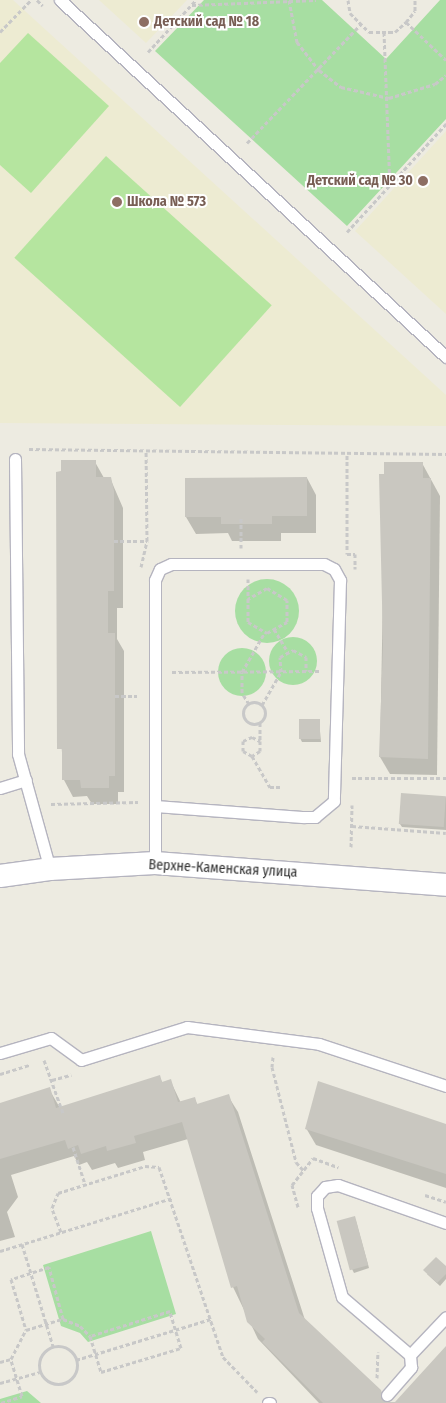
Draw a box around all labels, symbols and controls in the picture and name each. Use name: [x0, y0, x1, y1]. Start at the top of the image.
place label: Детский сад № 18: [154, 14, 259, 30]
marker: Детский сад № 18: [138, 16, 150, 28]
place label: Детский сад № 30: [307, 173, 413, 189]
marker: Детский сад № 30: [417, 175, 429, 187]
place label: Школа № 573: [127, 194, 206, 210]
marker: Школа № 573: [111, 196, 123, 208]
street label: Верхне-Каменская улица: [148, 857, 298, 881]

